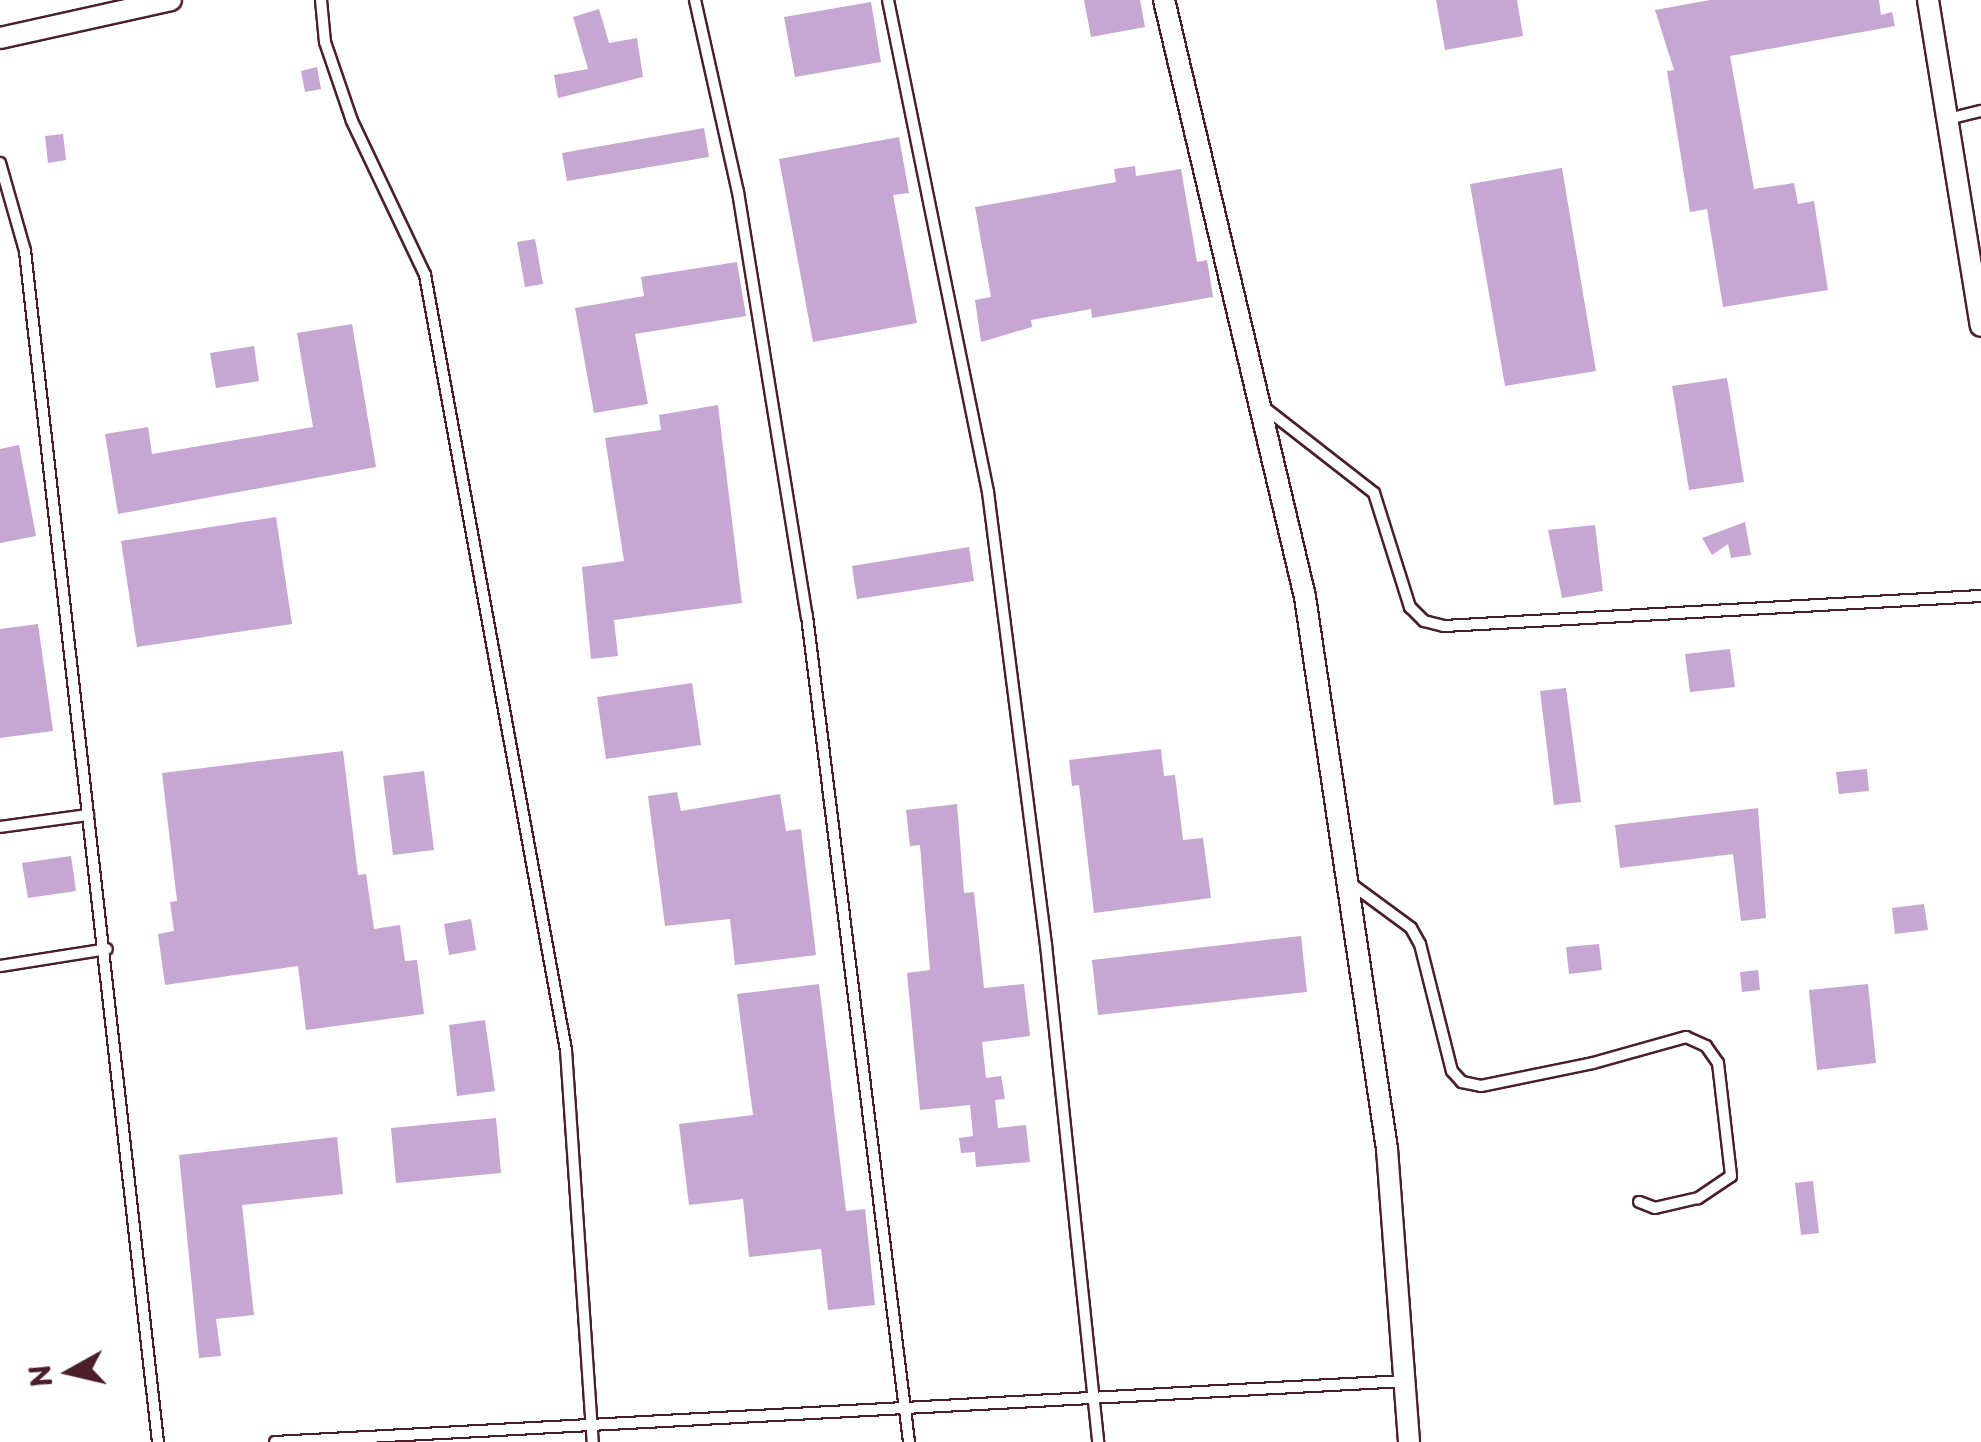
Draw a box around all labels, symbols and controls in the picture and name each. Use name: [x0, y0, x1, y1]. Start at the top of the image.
north arrow: [20, 1322, 120, 1422]
text: N: [17, 1362, 63, 1390]

